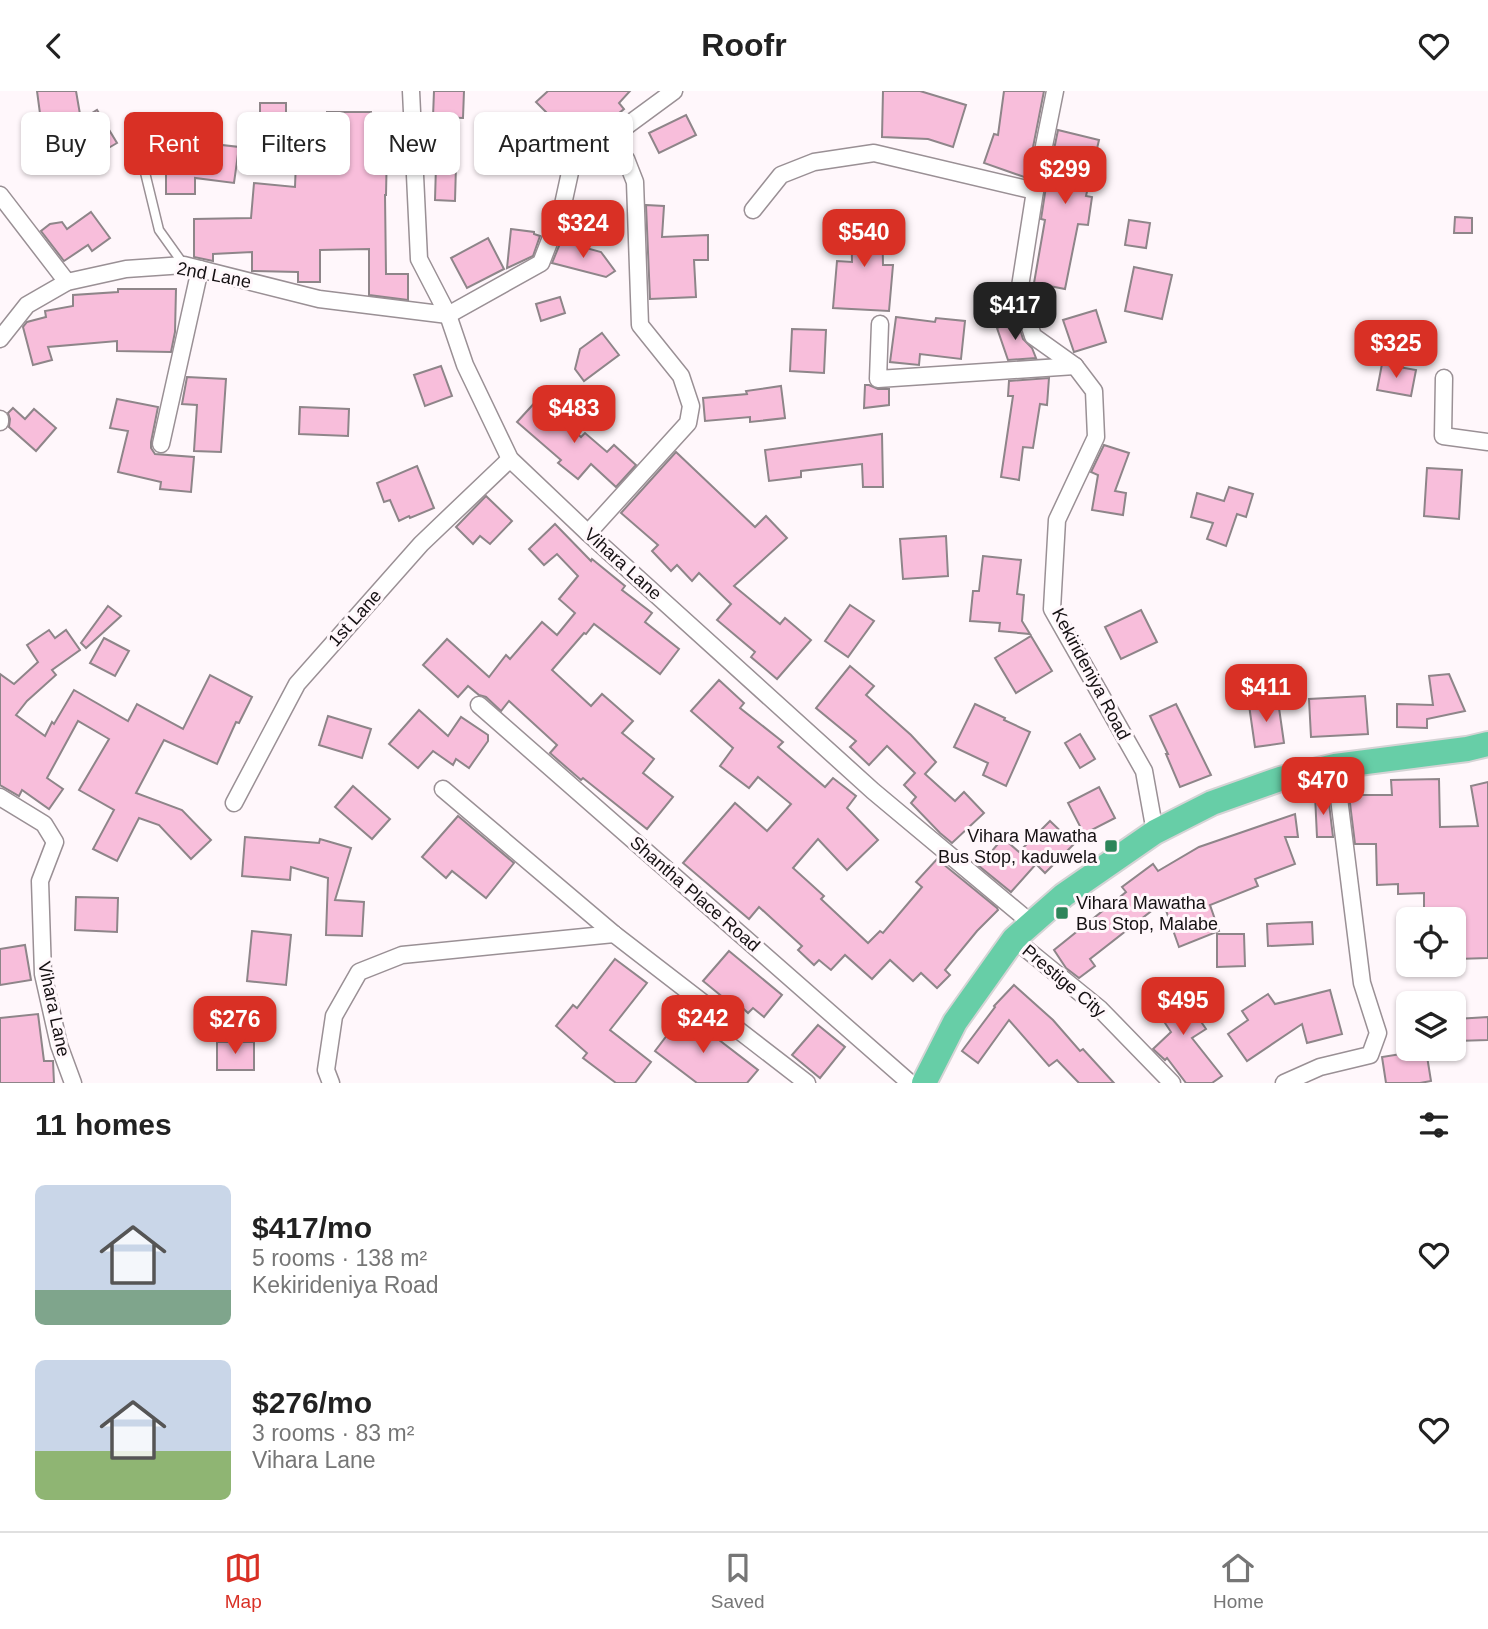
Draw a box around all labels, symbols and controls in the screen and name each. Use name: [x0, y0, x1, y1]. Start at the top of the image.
icon: back: [35, 27, 73, 65]
text: Roofr: [701, 27, 787, 63]
icon: heart: [1415, 27, 1453, 65]
chip: Buy: [21, 112, 110, 175]
chip: Rent: [124, 112, 223, 175]
chip: Filters: [237, 112, 350, 175]
chip: New: [364, 112, 460, 175]
chip: Apartment: [474, 112, 633, 175]
pin: $299: [1024, 146, 1106, 206]
text: $299: [1039, 156, 1091, 182]
pin: $324: [542, 201, 624, 260]
pin: $540: [823, 209, 905, 269]
text: $324: [557, 210, 609, 236]
text: $540: [838, 219, 890, 245]
street label: 2nd Lane: [175, 258, 253, 292]
pin: $417: [974, 282, 1056, 342]
text: $417: [989, 292, 1041, 318]
pin: $325: [1355, 321, 1437, 380]
text: $325: [1370, 330, 1422, 356]
pin: $483: [533, 385, 615, 445]
text: $483: [548, 395, 600, 421]
street label: Vihara Lane: [580, 524, 666, 604]
street label: 1st Lane: [324, 586, 386, 650]
street label: Kekirideniya Road: [1048, 605, 1134, 743]
pin: $411: [1225, 665, 1307, 724]
text: $411: [1241, 674, 1291, 700]
pin: $470: [1282, 757, 1364, 817]
text: $470: [1297, 767, 1349, 793]
place label: Vihara Mawatha Bus Stop, kaduwela: [938, 826, 1098, 867]
street label: Shantha Place Road: [626, 832, 764, 956]
marker: Vihara Mawatha Bus Stop, kaduwela: [1103, 838, 1119, 854]
place label: Vihara Mawatha Bus Stop, Malabe: [1076, 893, 1218, 934]
marker: Vihara Mawatha Bus Stop, Malabe: [1054, 905, 1070, 921]
map controls: [1396, 907, 1466, 1061]
button: locate: [1396, 907, 1466, 977]
street label: Prestige City: [1018, 941, 1110, 1021]
street label: Vihara Lane: [34, 960, 74, 1058]
pin: $495: [1142, 977, 1224, 1037]
text: $495: [1157, 987, 1209, 1013]
button: layers: [1396, 991, 1466, 1061]
pin: $242: [662, 995, 744, 1055]
pin: $276: [194, 997, 276, 1056]
text: $242: [677, 1005, 729, 1031]
text: $276: [209, 1006, 261, 1032]
icon: filters: [1415, 1106, 1453, 1144]
text: 11 homes: [35, 1108, 172, 1141]
text: $417/mo: [252, 1211, 372, 1244]
icon: home: [91, 1213, 175, 1297]
icon: heart: [1415, 1236, 1453, 1274]
text: 5 rooms · 138 m²: [252, 1245, 427, 1271]
text: Kekirideniya Road: [252, 1272, 439, 1298]
text: $276/mo: [252, 1386, 372, 1419]
icon: home: [91, 1388, 175, 1472]
icon: heart: [1415, 1411, 1453, 1449]
text: 3 rooms · 83 m²: [252, 1420, 414, 1446]
text: Vihara Lane: [252, 1447, 376, 1473]
tab: Map: [224, 1549, 262, 1613]
tab: Saved: [711, 1549, 765, 1613]
tab: Home: [1213, 1549, 1264, 1613]

